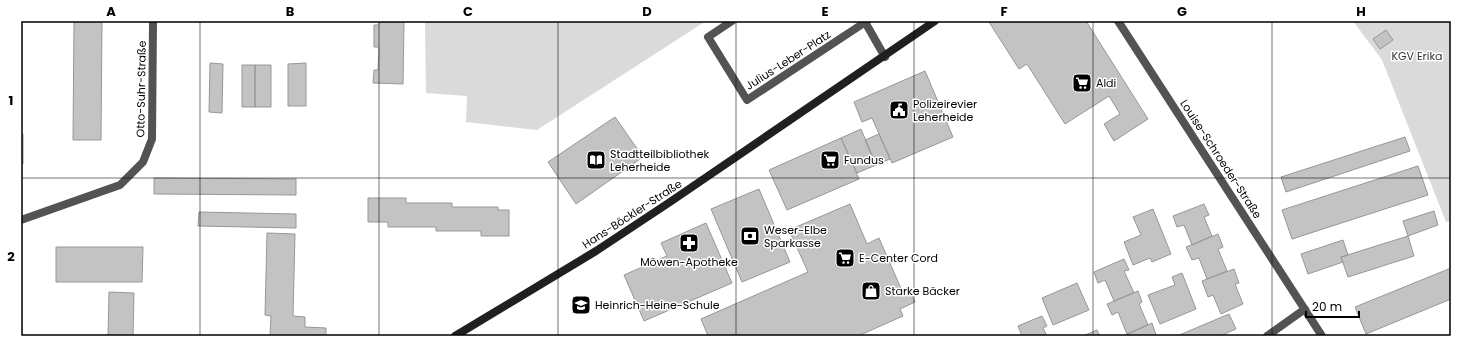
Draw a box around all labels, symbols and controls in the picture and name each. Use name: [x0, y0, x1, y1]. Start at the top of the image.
text: A: [106, 2, 116, 21]
text: B: [286, 2, 295, 21]
text: C: [463, 2, 473, 21]
text: D: [642, 2, 652, 21]
text: E: [821, 2, 829, 21]
text: F: [1000, 2, 1008, 21]
text: G: [1177, 2, 1187, 21]
text: H: [1356, 2, 1366, 21]
street label: Julius-Leber-Platz: [742, 26, 834, 94]
street label: Otto-Suhr-Straße: [132, 40, 150, 138]
park label: KGV Erika: [1391, 48, 1443, 64]
supermarket icon: Aldi: [1071, 72, 1093, 94]
place label: Aldi: [1096, 75, 1117, 91]
text: 1: [9, 91, 13, 110]
place label: Polizeirevier Leherheide: [913, 96, 977, 125]
street label: Louise-Schroeder-Straße: [1176, 96, 1266, 222]
public building icon: Polizeirevier Leherheide: [888, 99, 910, 121]
place label: Stadtteilbibliothek Leherheide: [610, 146, 709, 175]
library icon: Stadtteilbibliothek Leherheide: [585, 149, 607, 171]
supermarket icon: Fundus: [819, 149, 841, 171]
place label: Fundus: [844, 152, 884, 168]
street label: Hans-Böckler-Straße: [579, 176, 685, 252]
place label: Weser-Elbe Sparkasse: [764, 222, 827, 251]
bank icon: Weser-Elbe Sparkasse: [739, 225, 761, 247]
pharmacy icon: Möwen-Apotheke: [678, 232, 700, 254]
text: 2: [7, 247, 15, 266]
supermarket icon: E-Center Cord: [834, 247, 856, 269]
place label: E-Center Cord: [859, 250, 938, 266]
place label: Möwen-Apotheke: [640, 254, 738, 270]
shop icon: Starke Bäcker: [860, 280, 882, 302]
place label: Starke Bäcker: [885, 283, 960, 299]
scale bar: [1306, 293, 1359, 319]
school or university icon: Heinrich-Heine-Schule: [570, 294, 592, 316]
place label: Heinrich-Heine-Schule: [595, 297, 720, 313]
text: 20 m: [1312, 298, 1342, 315]

